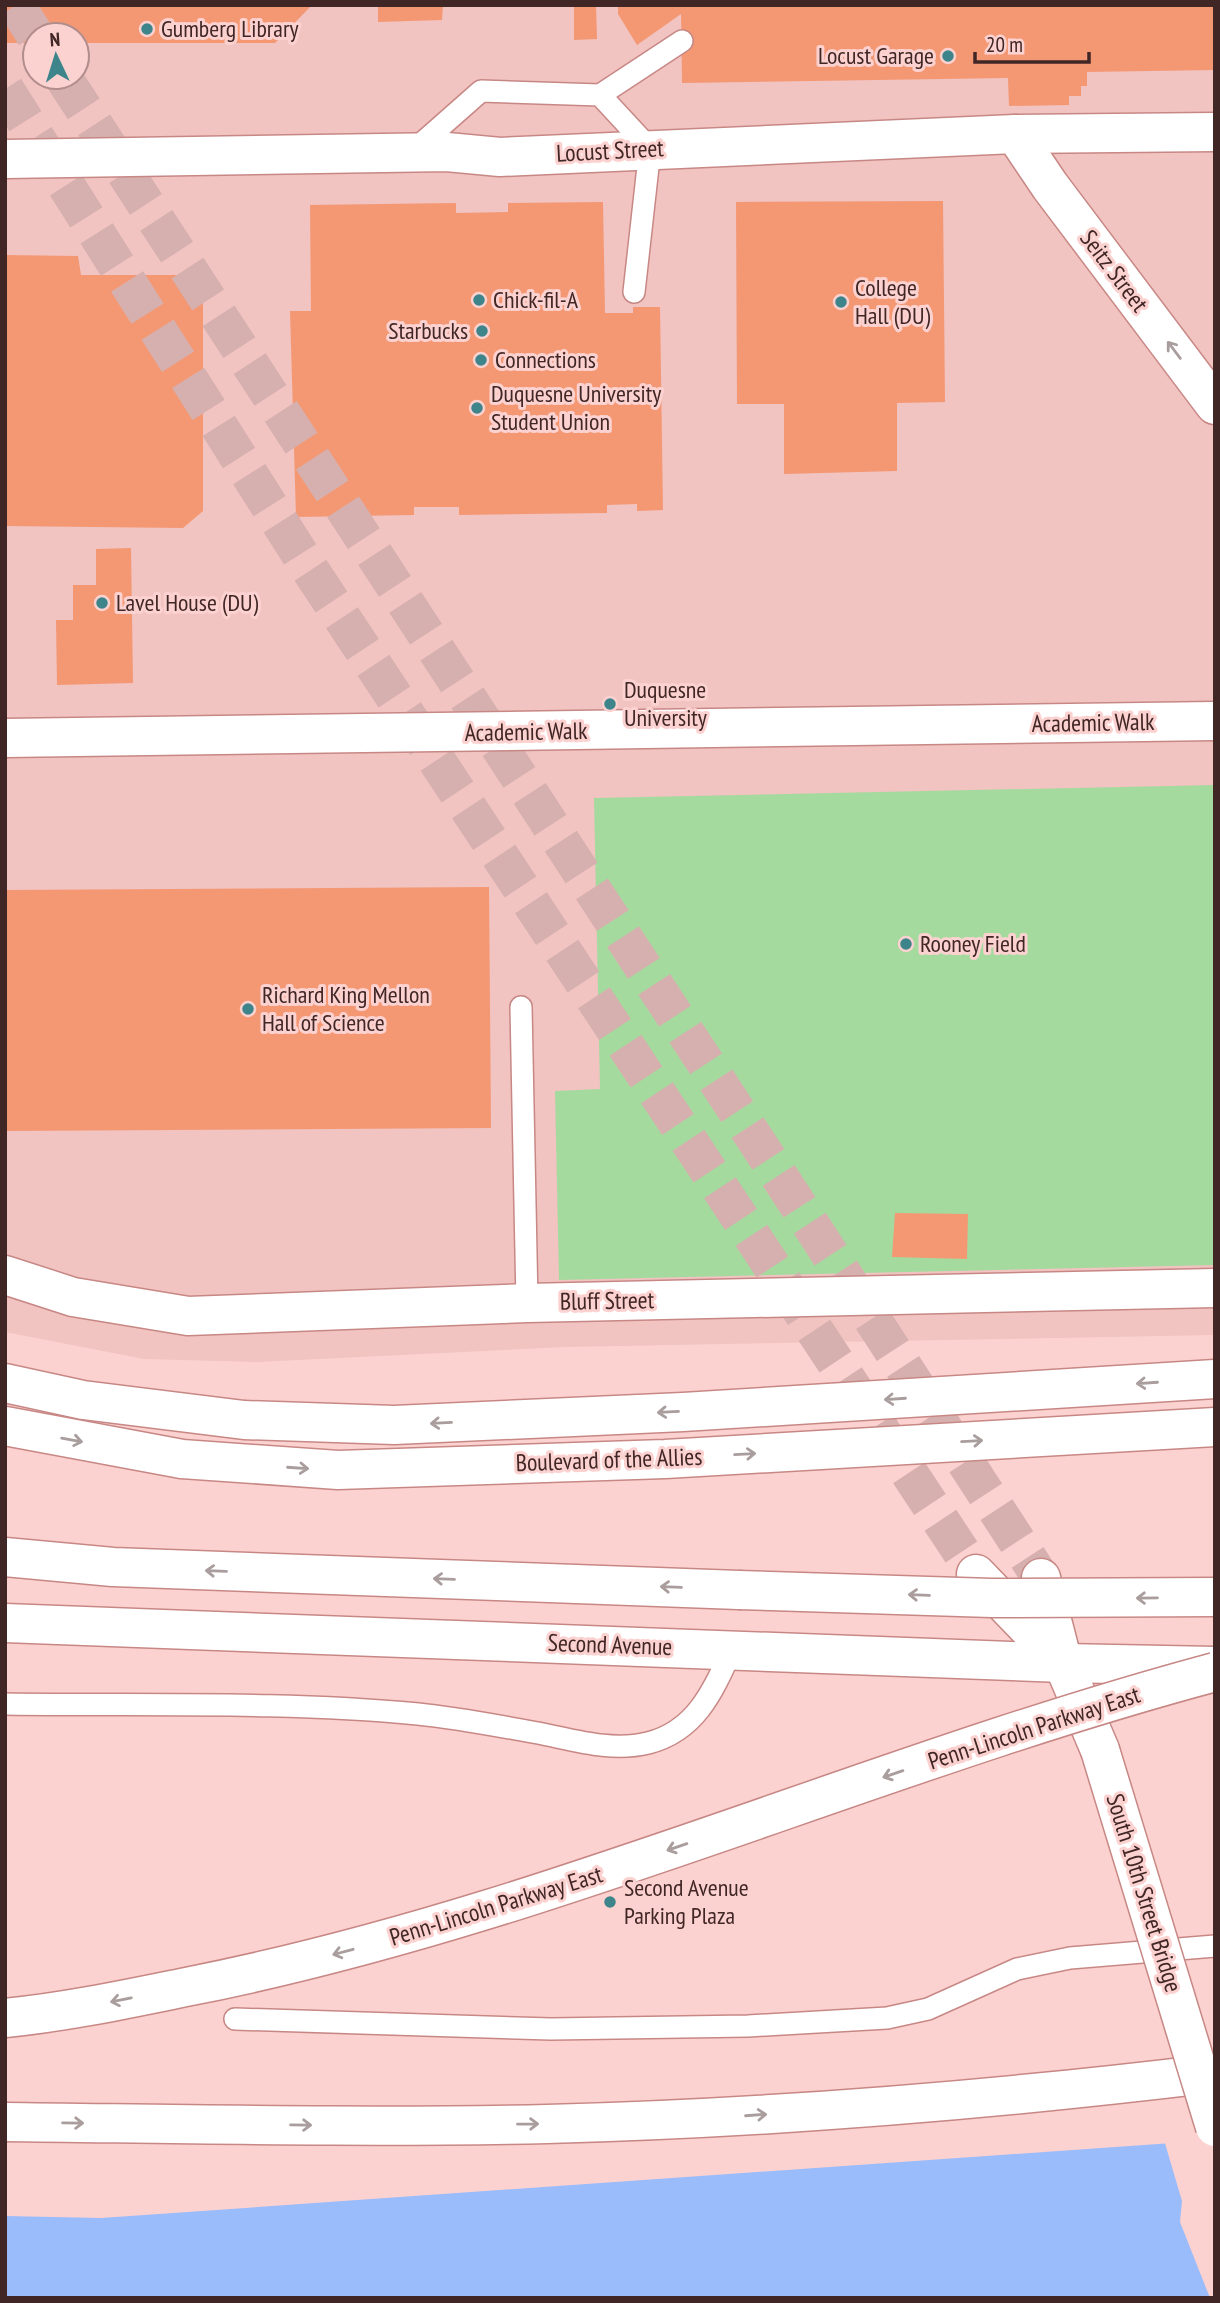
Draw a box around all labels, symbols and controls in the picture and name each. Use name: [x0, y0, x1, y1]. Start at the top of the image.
place label: Gumberg Library: [161, 13, 299, 44]
north arrow: [21, 21, 91, 91]
marker: Gumberg Library: [139, 21, 155, 37]
scale bar: [975, 21, 1089, 65]
text: N: [49, 27, 61, 51]
text: 20 m: [986, 31, 1023, 58]
place label: Locust Garage: [818, 40, 934, 71]
marker: Locust Garage: [940, 48, 956, 64]
street label: Locust Street: [555, 132, 665, 169]
street label: Seitz Street: [1073, 224, 1156, 318]
place label: College Hall (DU): [855, 272, 930, 331]
place label: Chick-fil-A: [493, 284, 579, 315]
marker: Chick-fil-A: [471, 292, 487, 308]
marker: College Hall (DU): [833, 294, 849, 310]
place label: Starbucks: [388, 315, 468, 346]
marker: Starbucks: [474, 323, 490, 339]
one-way arrow: [1166, 342, 1181, 360]
place label: Connections: [495, 344, 596, 375]
marker: Connections: [473, 352, 489, 368]
place label: Duquesne University Student Union: [491, 378, 661, 437]
marker: Duquesne University Student Union: [469, 400, 485, 416]
place label: Lavel House (DU): [116, 587, 259, 618]
marker: Lavel House (DU): [94, 595, 110, 611]
place label: Duquesne University: [624, 674, 707, 733]
marker: Duquesne University: [602, 696, 618, 712]
street label: Academic Walk: [1031, 706, 1155, 739]
street label: Academic Walk: [464, 715, 588, 748]
place label: Rooney Field: [920, 928, 1026, 959]
marker: Rooney Field: [898, 936, 914, 952]
place label: Richard King Mellon Hall of Science: [262, 979, 430, 1038]
marker: Richard King Mellon Hall of Science: [240, 1001, 256, 1017]
street label: Bluff Street: [560, 1284, 655, 1317]
one-way arrow: [1136, 1377, 1158, 1390]
one-way arrow: [884, 1392, 907, 1405]
one-way arrow: [657, 1406, 680, 1419]
one-way arrow: [430, 1416, 453, 1429]
one-way arrow: [60, 1433, 83, 1447]
one-way arrow: [961, 1434, 983, 1447]
street label: Boulevard of the Allies: [515, 1441, 703, 1478]
one-way arrow: [733, 1447, 756, 1460]
one-way arrow: [286, 1461, 309, 1474]
one-way arrow: [205, 1564, 228, 1578]
one-way arrow: [432, 1572, 455, 1586]
one-way arrow: [660, 1581, 683, 1594]
one-way arrow: [908, 1589, 931, 1602]
one-way arrow: [1135, 1592, 1158, 1605]
street label: Second Avenue: [547, 1627, 673, 1662]
street label: Penn-Lincoln Parkway East: [924, 1679, 1144, 1776]
one-way arrow: [882, 1769, 904, 1781]
street label: South 10th Street Bridge: [1100, 1790, 1189, 1996]
one-way arrow: [667, 1842, 689, 1854]
street label: Penn-Lincoln Parkway East: [386, 1858, 606, 1953]
place label: Second Avenue Parking Plaza: [624, 1872, 749, 1931]
marker: Second Avenue Parking Plaza: [602, 1894, 618, 1910]
one-way arrow: [333, 1946, 355, 1959]
one-way arrow: [110, 1994, 133, 2007]
one-way arrow: [744, 2108, 767, 2121]
one-way arrow: [62, 2116, 85, 2130]
one-way arrow: [517, 2117, 540, 2131]
one-way arrow: [289, 2119, 312, 2132]

